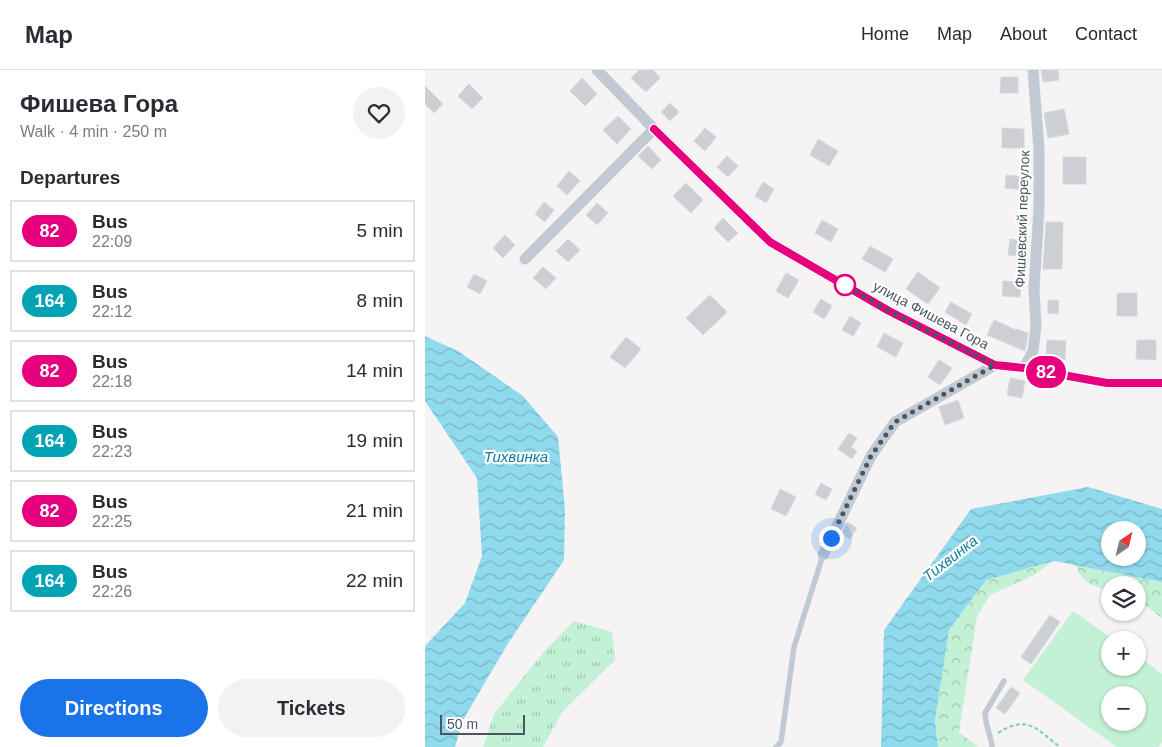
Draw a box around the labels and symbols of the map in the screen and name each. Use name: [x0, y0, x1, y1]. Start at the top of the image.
street label: Фишевский переулок: [1012, 149, 1032, 288]
unlabelled marker: [834, 274, 856, 296]
street label: улица Фишева Гора: [870, 278, 992, 352]
line badge: 82: [1023, 356, 1069, 388]
water label: Тихвинка: [484, 448, 548, 465]
north arrow: [1101, 521, 1146, 566]
your location: [819, 526, 844, 551]
water label: Тихвинка: [919, 531, 981, 585]
scale bar: [440, 712, 525, 735]

